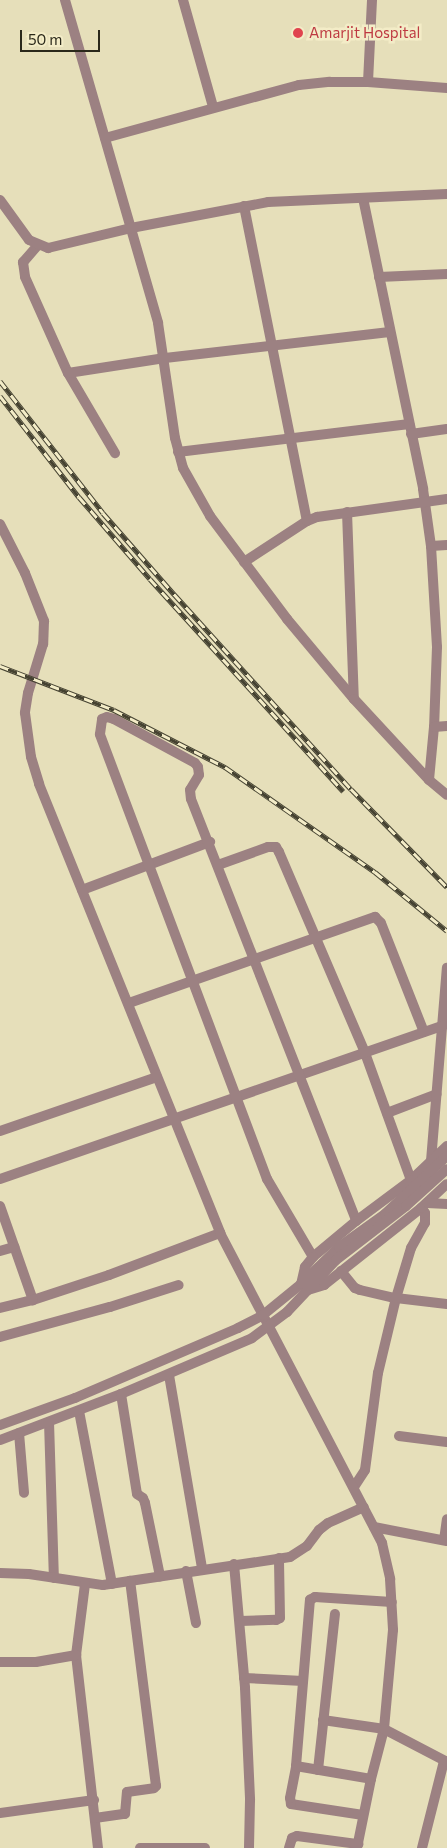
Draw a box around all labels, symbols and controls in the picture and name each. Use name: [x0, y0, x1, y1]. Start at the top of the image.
scale bar: [22, 20, 102, 52]
place label: Amarjit Hospital: [309, 24, 420, 42]
marker: Amarjit Hospital: [291, 26, 305, 40]
text: 50 m: [28, 30, 62, 48]

